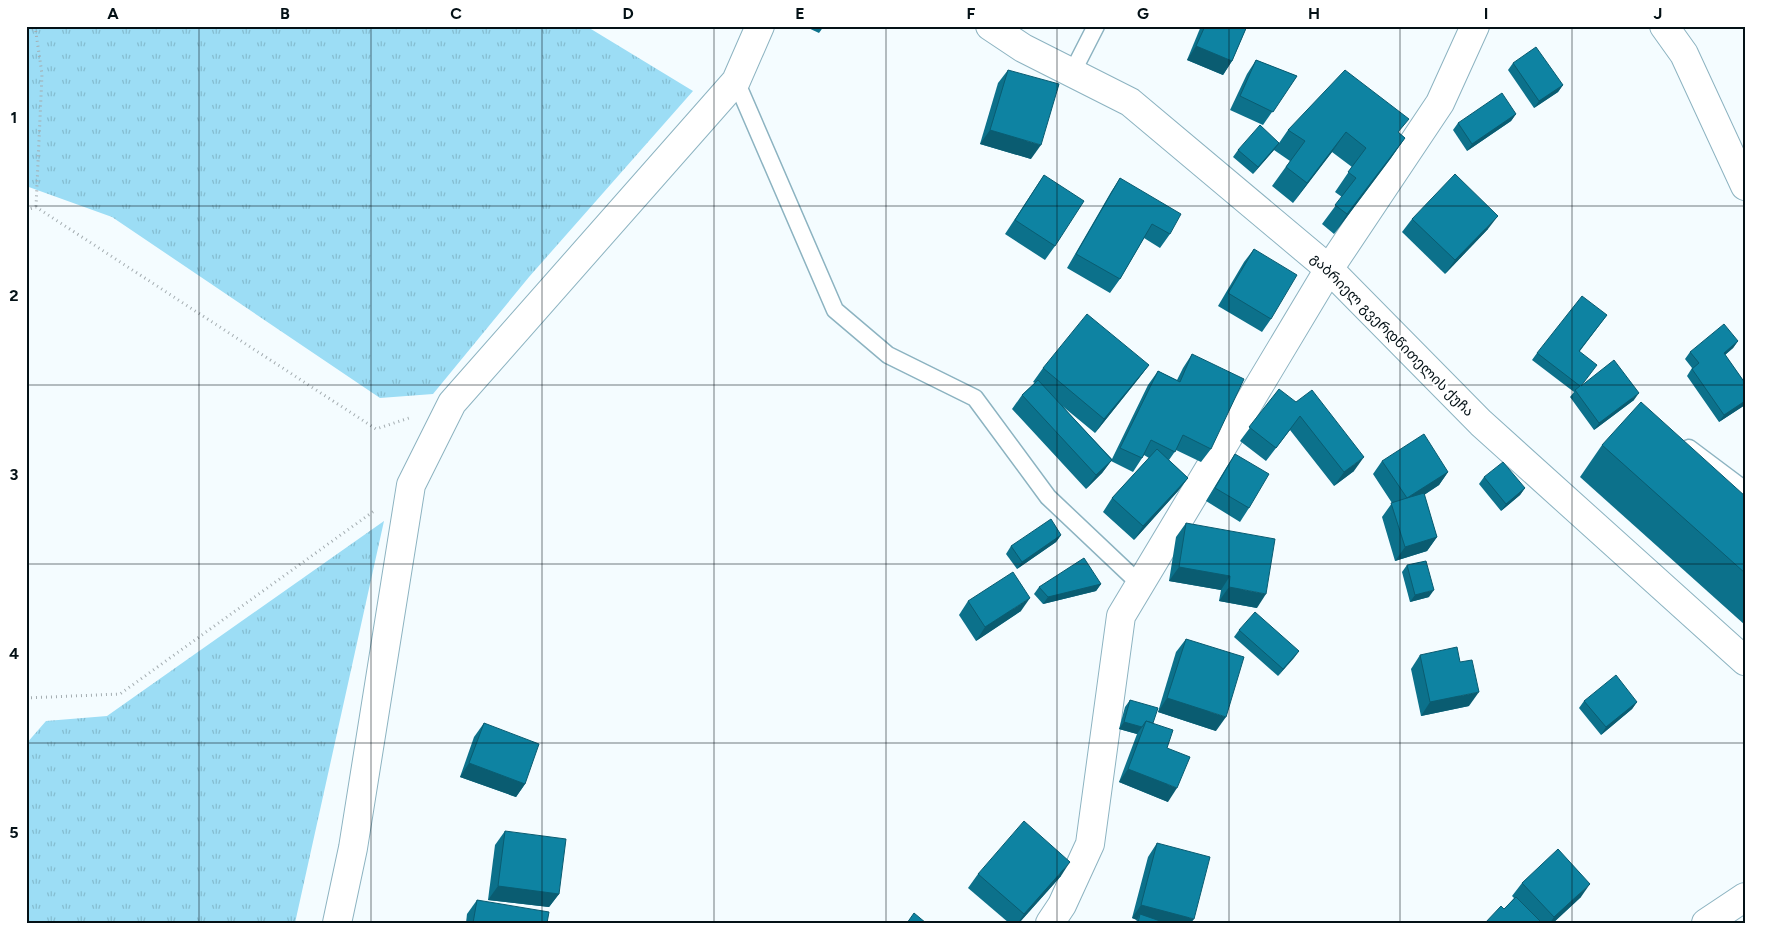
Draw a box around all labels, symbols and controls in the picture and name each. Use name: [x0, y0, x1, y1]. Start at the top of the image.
text: A: [107, 4, 119, 23]
text: B: [280, 4, 290, 23]
text: C: [450, 4, 462, 23]
text: D: [622, 4, 634, 23]
text: E: [795, 4, 805, 23]
text: F: [967, 4, 976, 23]
text: G: [1137, 4, 1149, 23]
text: H: [1308, 4, 1320, 23]
text: I: [1484, 4, 1488, 23]
text: J: [1654, 4, 1662, 23]
text: 1: [11, 108, 17, 127]
street label: გაბრიელ გვერდწითელის ქუჩა: [1307, 250, 1477, 420]
text: 2: [9, 286, 19, 305]
text: 3: [10, 465, 19, 484]
text: 4: [9, 644, 19, 663]
text: 5: [9, 823, 19, 842]

